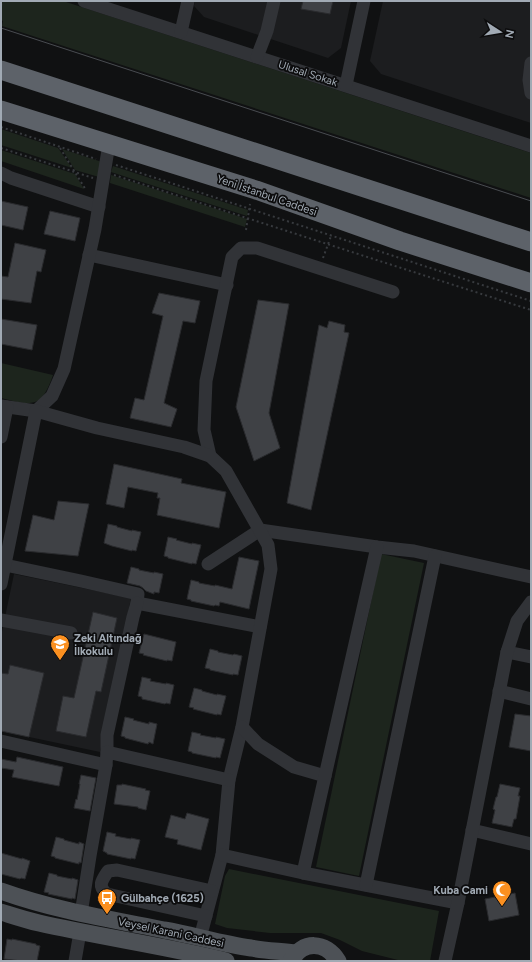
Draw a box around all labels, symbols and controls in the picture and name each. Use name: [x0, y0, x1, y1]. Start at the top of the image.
north arrow: [480, 12, 520, 52]
text: N: [502, 28, 517, 39]
street label: Ulusal Sokak: [277, 58, 340, 89]
street label: Yeni İstanbul Caddesi: [215, 172, 319, 219]
place label: Zeki Altındağ İlkokulu: [74, 632, 142, 658]
school or university icon: Zeki Altındağ İlkokulu: [49, 633, 71, 661]
mosque icon: Kuba Cami: [491, 879, 513, 907]
place label: Kuba Cami: [433, 884, 488, 897]
bus stop icon: Gülbahçe (1625): [96, 887, 118, 915]
place label: Gülbahçe (1625): [121, 892, 204, 905]
street label: Veysel Karani Caddesi: [117, 915, 225, 950]

